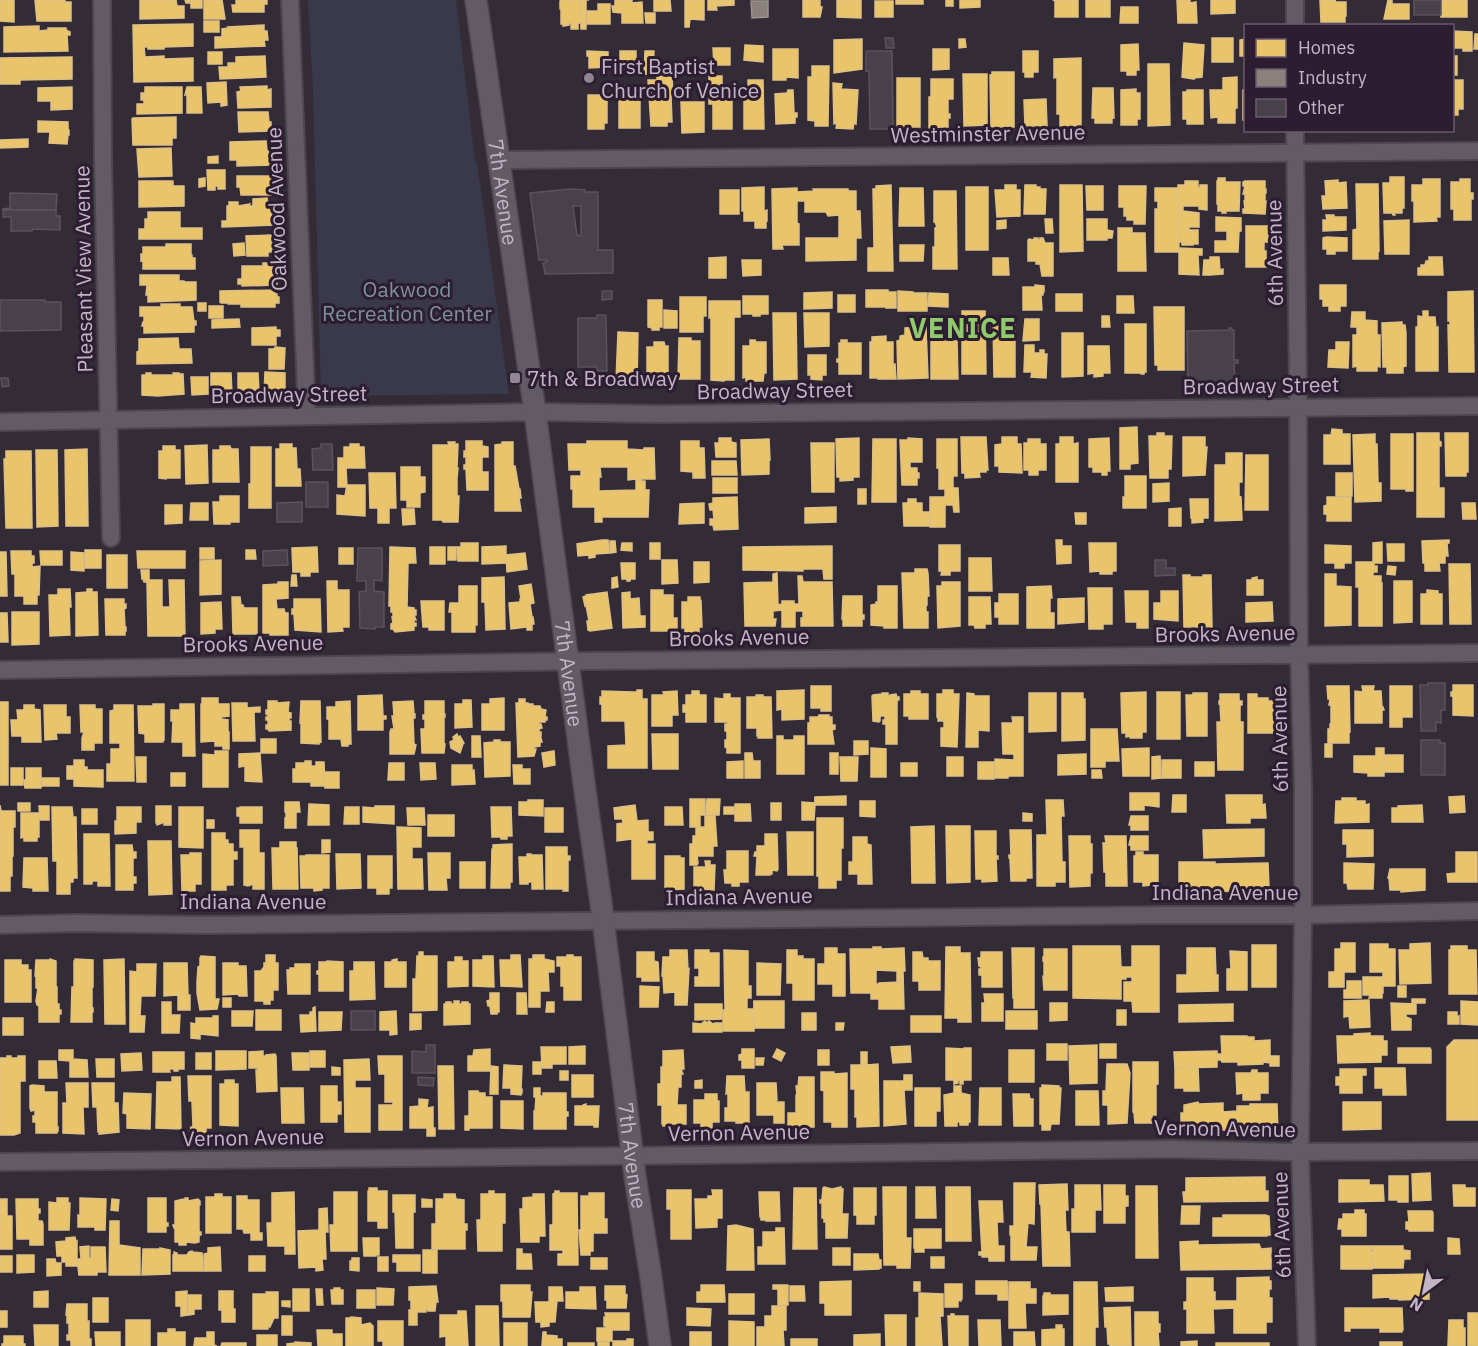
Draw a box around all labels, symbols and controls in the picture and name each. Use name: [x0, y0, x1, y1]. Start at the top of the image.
legend: [1244, 24, 1454, 132]
text: Homes: [1298, 36, 1355, 59]
place label: First Baptist Church of Venice: [601, 52, 759, 104]
text: Industry: [1298, 66, 1367, 89]
marker: First Baptist Church of Venice: [582, 71, 596, 85]
text: Other: [1298, 96, 1344, 119]
street label: Westminster Avenue: [890, 117, 1086, 149]
street label: Oakwood Avenue: [259, 127, 293, 291]
street label: 7th Avenue: [482, 137, 525, 247]
street label: Pleasant View Avenue: [67, 165, 99, 373]
street label: 6th Avenue: [1259, 199, 1289, 307]
park label: Oakwood Recreation Center: [322, 275, 492, 327]
district label: VENICE: [909, 310, 1017, 345]
place label: 7th & Broadway: [527, 364, 678, 392]
street label: Broadway Street: [1182, 370, 1340, 400]
marker: 7th & Broadway: [508, 371, 522, 385]
street label: Broadway Street: [696, 375, 854, 405]
street label: Broadway Street: [210, 379, 368, 409]
street label: Brooks Avenue: [1154, 618, 1296, 648]
street label: 7th Avenue: [549, 619, 590, 728]
street label: Brooks Avenue: [668, 622, 810, 652]
street label: Brooks Avenue: [182, 628, 324, 658]
street label: 6th Avenue: [1264, 685, 1294, 793]
street label: Indiana Avenue: [1151, 878, 1299, 906]
street label: Indiana Avenue: [665, 881, 813, 911]
street label: Indiana Avenue: [179, 887, 327, 915]
street label: 7th Avenue: [612, 1101, 654, 1211]
street label: Vernon Avenue: [1154, 1113, 1296, 1143]
street label: Vernon Avenue: [668, 1117, 810, 1147]
street label: Vernon Avenue: [182, 1122, 324, 1152]
street label: 6th Avenue: [1265, 1171, 1297, 1279]
north arrow: [1394, 1262, 1454, 1322]
text: N: [1406, 1293, 1426, 1316]

